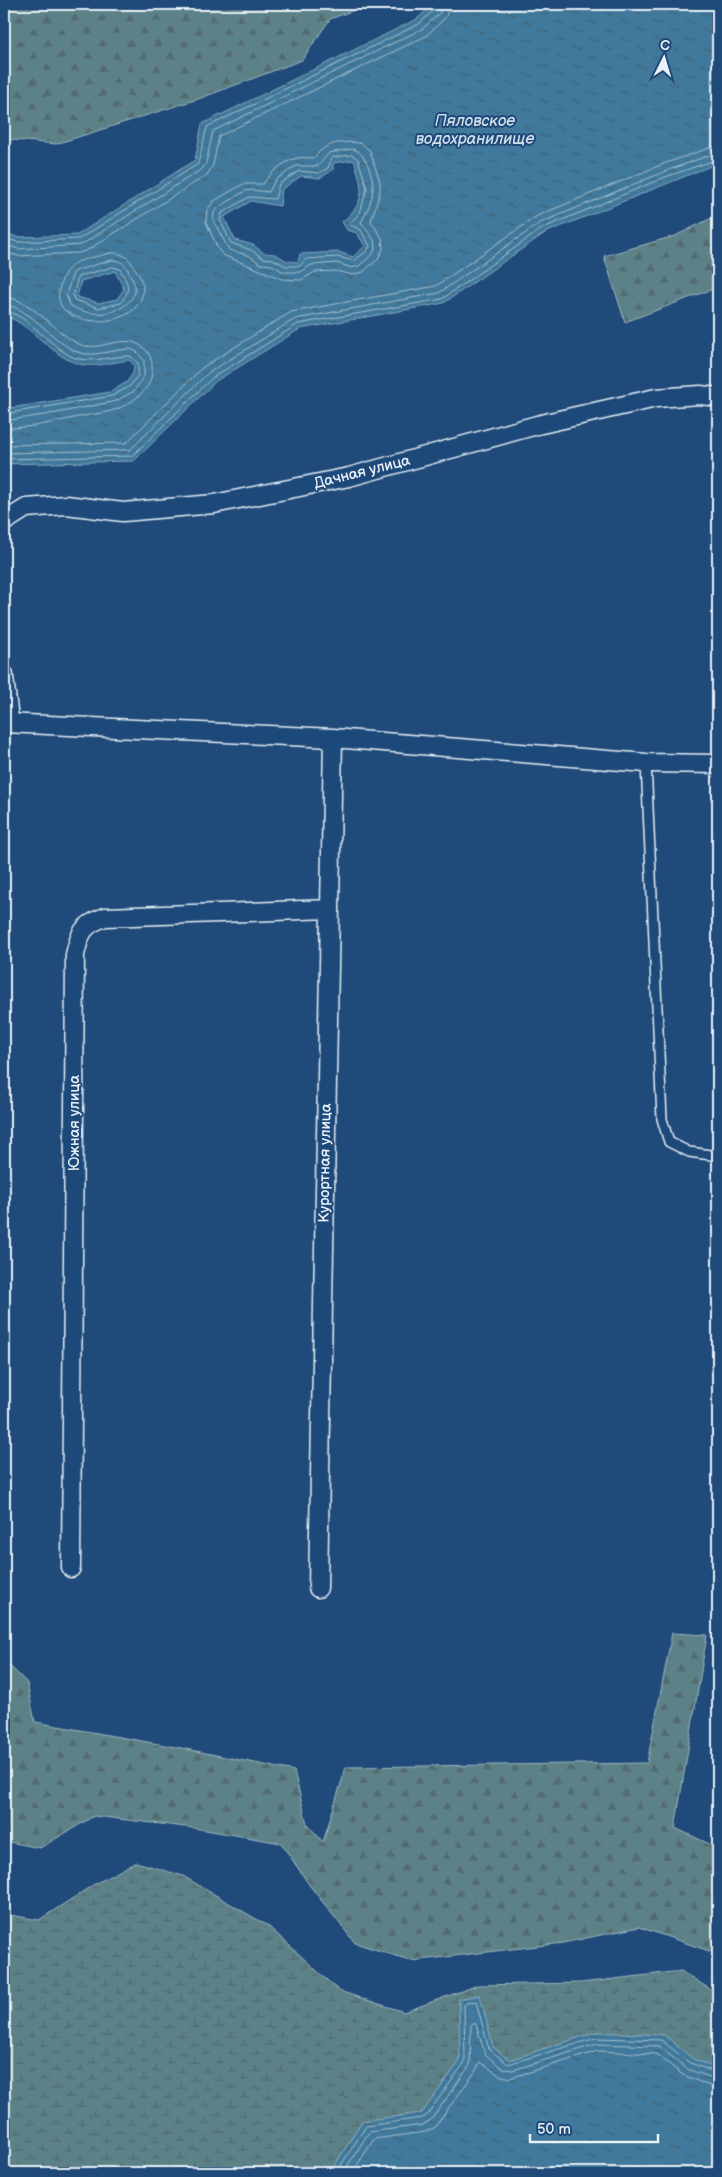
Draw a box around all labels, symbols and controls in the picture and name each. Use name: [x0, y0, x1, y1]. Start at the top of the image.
north arrow: [640, 32, 690, 82]
text: С: [659, 37, 671, 54]
water label: Пяловское водохранилище: [416, 112, 534, 149]
street label: Дачная улица: [312, 451, 412, 493]
street label: Южная улица: [65, 1075, 84, 1171]
street label: Курортная улица: [314, 1103, 336, 1223]
scale bar: [530, 2112, 657, 2144]
text: 50 m: [537, 2120, 571, 2139]

